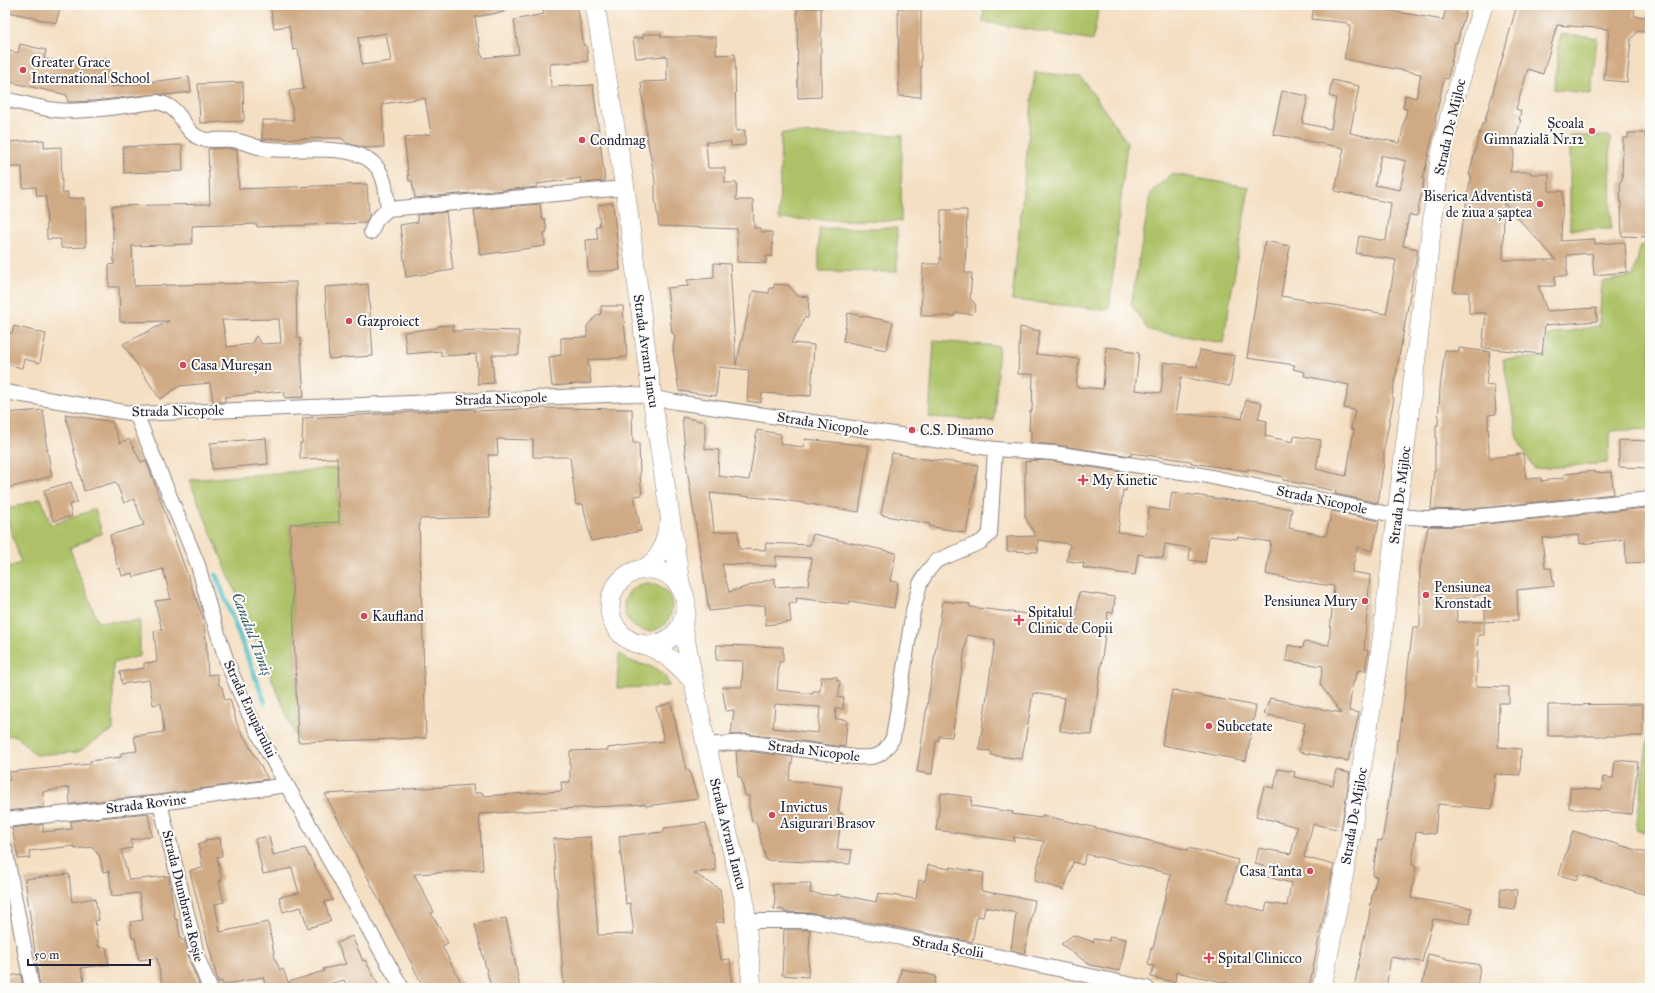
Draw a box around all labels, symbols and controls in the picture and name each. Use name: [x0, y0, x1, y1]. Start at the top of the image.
place label: Greater Grace International School: [31, 54, 150, 87]
marker: Greater Grace International School: [18, 65, 28, 75]
street label: Strada De Mijloc: [1431, 77, 1469, 177]
place label: Școala Gimnazială Nr.12: [1484, 115, 1584, 148]
marker: Școala Gimnazială Nr.12: [1587, 126, 1597, 136]
place label: Condmag: [590, 132, 646, 149]
marker: Condmag: [577, 135, 587, 145]
place label: Biserica Adventistă de ziua a șaptea: [1423, 188, 1532, 221]
marker: Biserica Adventistă de ziua a șaptea: [1535, 199, 1545, 209]
street label: Strada Avram Iancu: [630, 293, 662, 409]
place label: Gazproiect: [357, 313, 419, 330]
marker: Gazproiect: [344, 316, 354, 326]
place label: Casa Mureșan: [191, 357, 272, 374]
marker: Casa Mureșan: [178, 360, 188, 370]
street label: Strada Nicopole: [454, 389, 548, 409]
street label: Strada Nicopole: [132, 402, 225, 420]
street label: Strada Nicopole: [776, 408, 870, 440]
place label: C.S. Dinamo: [920, 422, 994, 439]
marker: C.S. Dinamo: [907, 425, 917, 435]
street label: Strada De Mijloc: [1386, 445, 1414, 545]
place label: My Kinetic: [1092, 472, 1158, 489]
marker: My Kinetic: [1077, 474, 1089, 486]
street label: Strada Nicopole: [1275, 482, 1369, 518]
place label: Pensiunea Kronstadt: [1434, 579, 1492, 612]
water label: Canalul Timiș: [228, 590, 276, 679]
marker: Pensiunea Kronstadt: [1421, 590, 1431, 600]
place label: Pensiunea Mury: [1264, 593, 1357, 610]
marker: Pensiunea Mury: [1360, 596, 1370, 606]
place label: Spitalul Clinic de Copii: [1028, 604, 1113, 637]
place label: Kaufland: [372, 608, 424, 625]
marker: Kaufland: [359, 611, 369, 621]
marker: Spitalul Clinic de Copii: [1013, 614, 1025, 626]
street label: Strada Enupărului: [220, 657, 280, 761]
place label: Subcetate: [1217, 718, 1273, 735]
marker: Subcetate: [1204, 721, 1214, 731]
street label: Strada Nicopole: [767, 737, 861, 765]
street label: Strada De Mijloc: [1337, 766, 1371, 866]
street label: Strada Avram Iancu: [706, 776, 750, 892]
street label: Strada Rovine: [105, 791, 187, 817]
place label: Invictus Asigurari Brasov: [779, 799, 876, 832]
marker: Invictus Asigurari Brasov: [767, 810, 777, 820]
street label: Strada Dumbrava Roșie: [158, 828, 208, 964]
place label: Casa Tanta: [1239, 863, 1302, 880]
marker: Casa Tanta: [1305, 866, 1315, 876]
street label: Strada Școlii: [911, 932, 985, 962]
scale bar: [28, 941, 150, 967]
text: 50 m: [34, 948, 59, 962]
place label: Spital Clinicco: [1218, 950, 1302, 967]
marker: Spital Clinicco: [1203, 952, 1215, 964]

